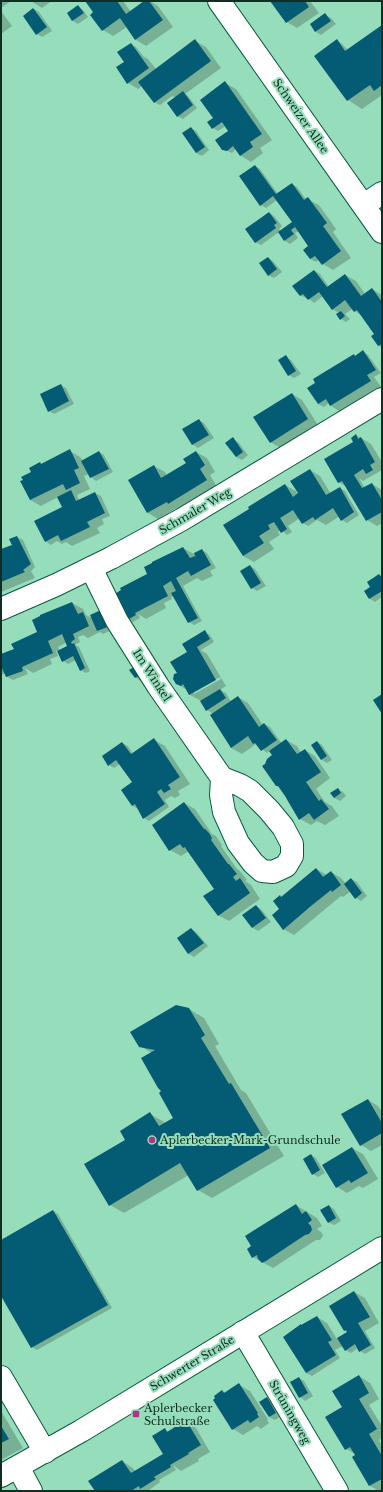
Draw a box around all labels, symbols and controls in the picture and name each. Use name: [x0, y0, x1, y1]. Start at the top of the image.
street label: Schweizer Allee: [270, 76, 332, 156]
street label: Schmaler Weg: [156, 484, 234, 537]
street label: Im Winkel: [130, 646, 174, 704]
place label: Aplerbecker-Mark-Grundschule: [159, 1133, 341, 1147]
marker: Aplerbecker-Mark-Grundschule: [147, 1135, 157, 1145]
street label: Schwerter Straße: [147, 1332, 237, 1394]
street label: Strüningweg: [266, 1378, 314, 1447]
place label: Aplerbecker Schulstraße: [143, 1401, 213, 1428]
marker: Aplerbecker Schulstraße: [131, 1409, 141, 1419]

